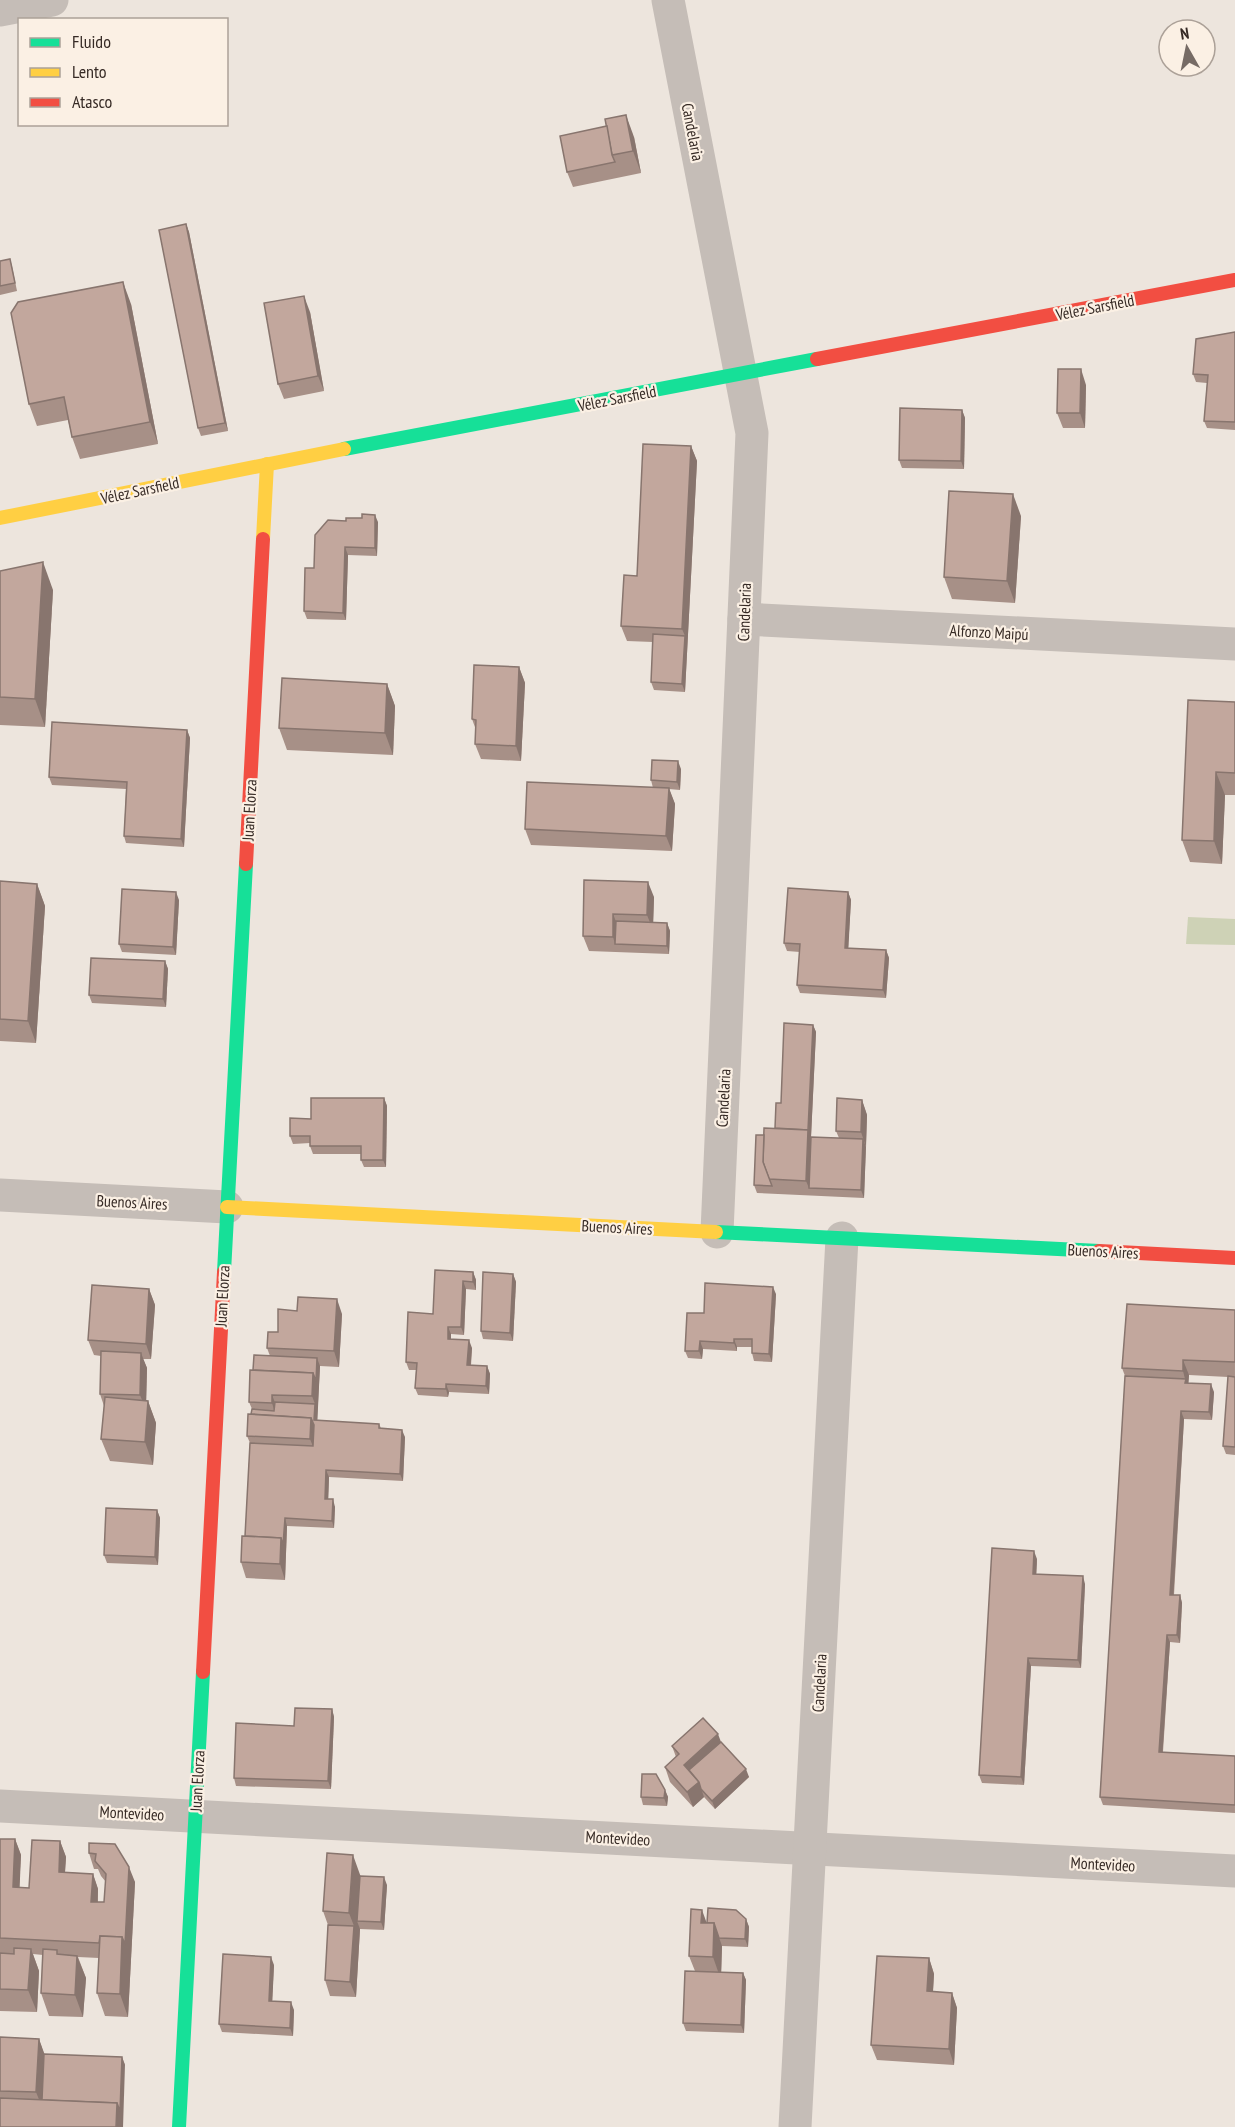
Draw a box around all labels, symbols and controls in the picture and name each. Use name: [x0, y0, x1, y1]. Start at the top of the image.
legend: [18, 18, 228, 126]
north arrow: [1157, 18, 1217, 78]
text: N: [1179, 23, 1190, 44]
text: Fluido: [72, 30, 111, 53]
text: Lento: [72, 60, 107, 83]
text: Atasco: [72, 90, 113, 113]
street label: Candelaria: [678, 101, 708, 163]
street label: Vélez Sarsfield: [1053, 290, 1136, 325]
street label: Vélez Sarsfield: [575, 381, 658, 416]
street label: Vélez Sarsfield: [98, 472, 181, 508]
street label: Candelaria: [733, 582, 755, 642]
street label: Alfonzo Maipú: [949, 620, 1029, 644]
street label: Juan Elorza: [237, 779, 261, 842]
street label: Candelaria: [711, 1068, 735, 1128]
street label: Buenos Aires: [96, 1190, 168, 1214]
street label: Buenos Aires: [581, 1215, 653, 1239]
street label: Buenos Aires: [1067, 1239, 1139, 1263]
street label: Juan Elorza: [210, 1265, 234, 1328]
street label: Candelaria: [807, 1653, 831, 1713]
street label: Juan Elorza: [185, 1750, 209, 1813]
street label: Montevideo: [99, 1801, 165, 1825]
street label: Montevideo: [585, 1826, 651, 1850]
street label: Montevideo: [1070, 1852, 1136, 1876]

